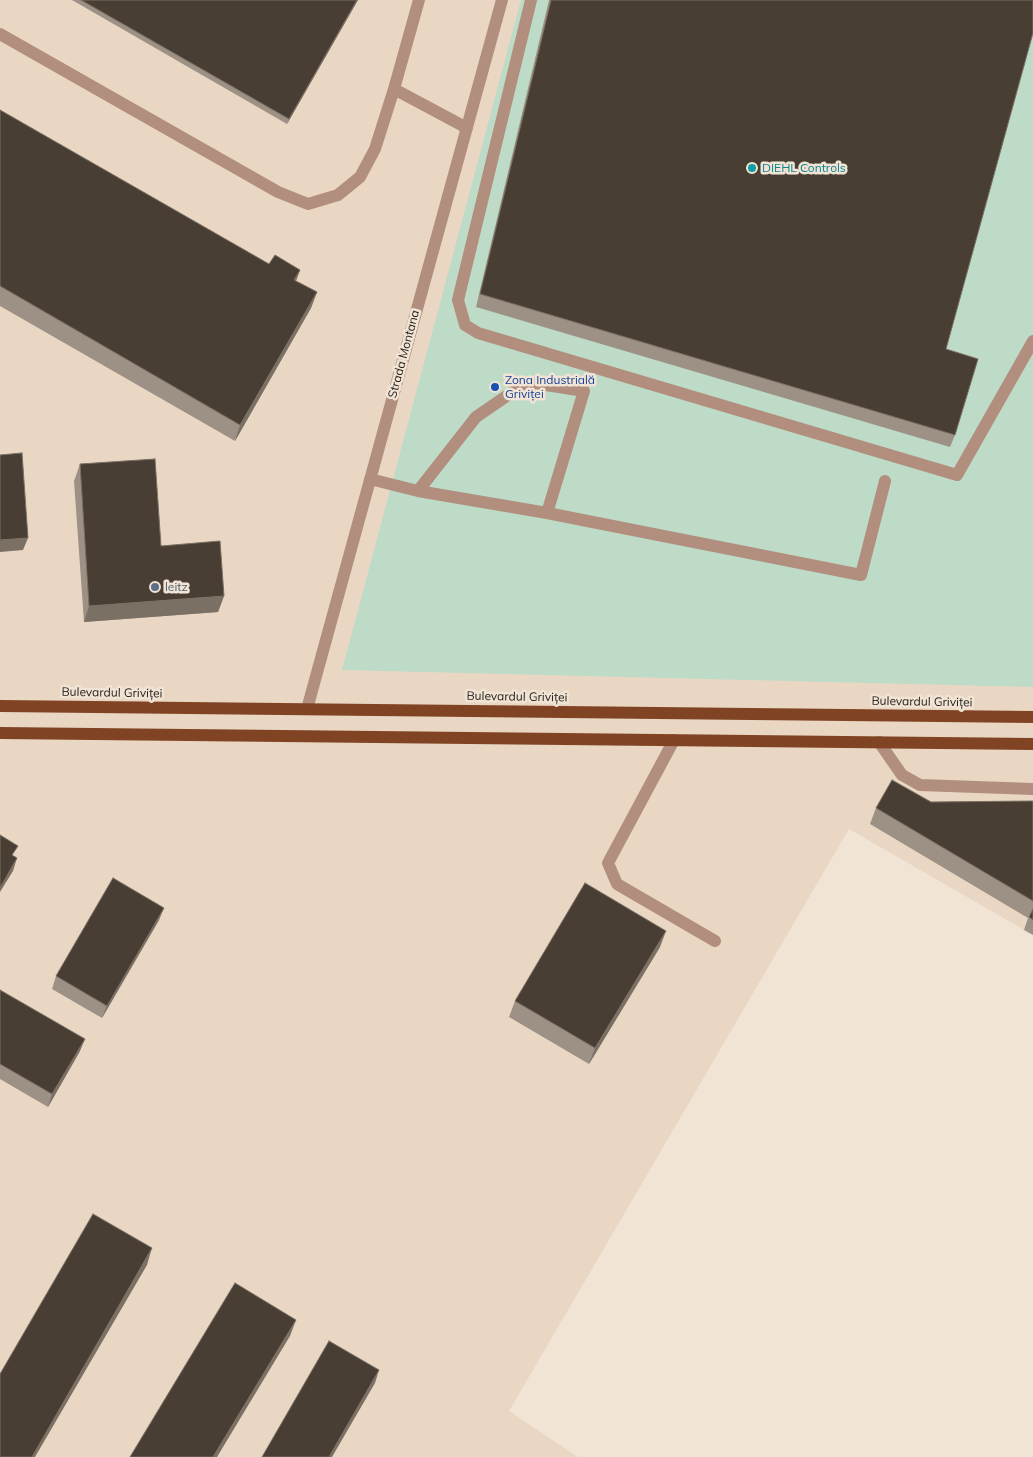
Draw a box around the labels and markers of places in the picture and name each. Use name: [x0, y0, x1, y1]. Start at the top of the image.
place label: DIEHL Controls: [762, 161, 846, 175]
marker: DIEHL Controls: [746, 162, 758, 174]
place label: Zona Industrială Griviței: [505, 373, 595, 401]
marker: Zona Industrială Griviței: [489, 381, 501, 393]
place label: leitz: [165, 580, 188, 594]
marker: leitz: [149, 581, 161, 593]

